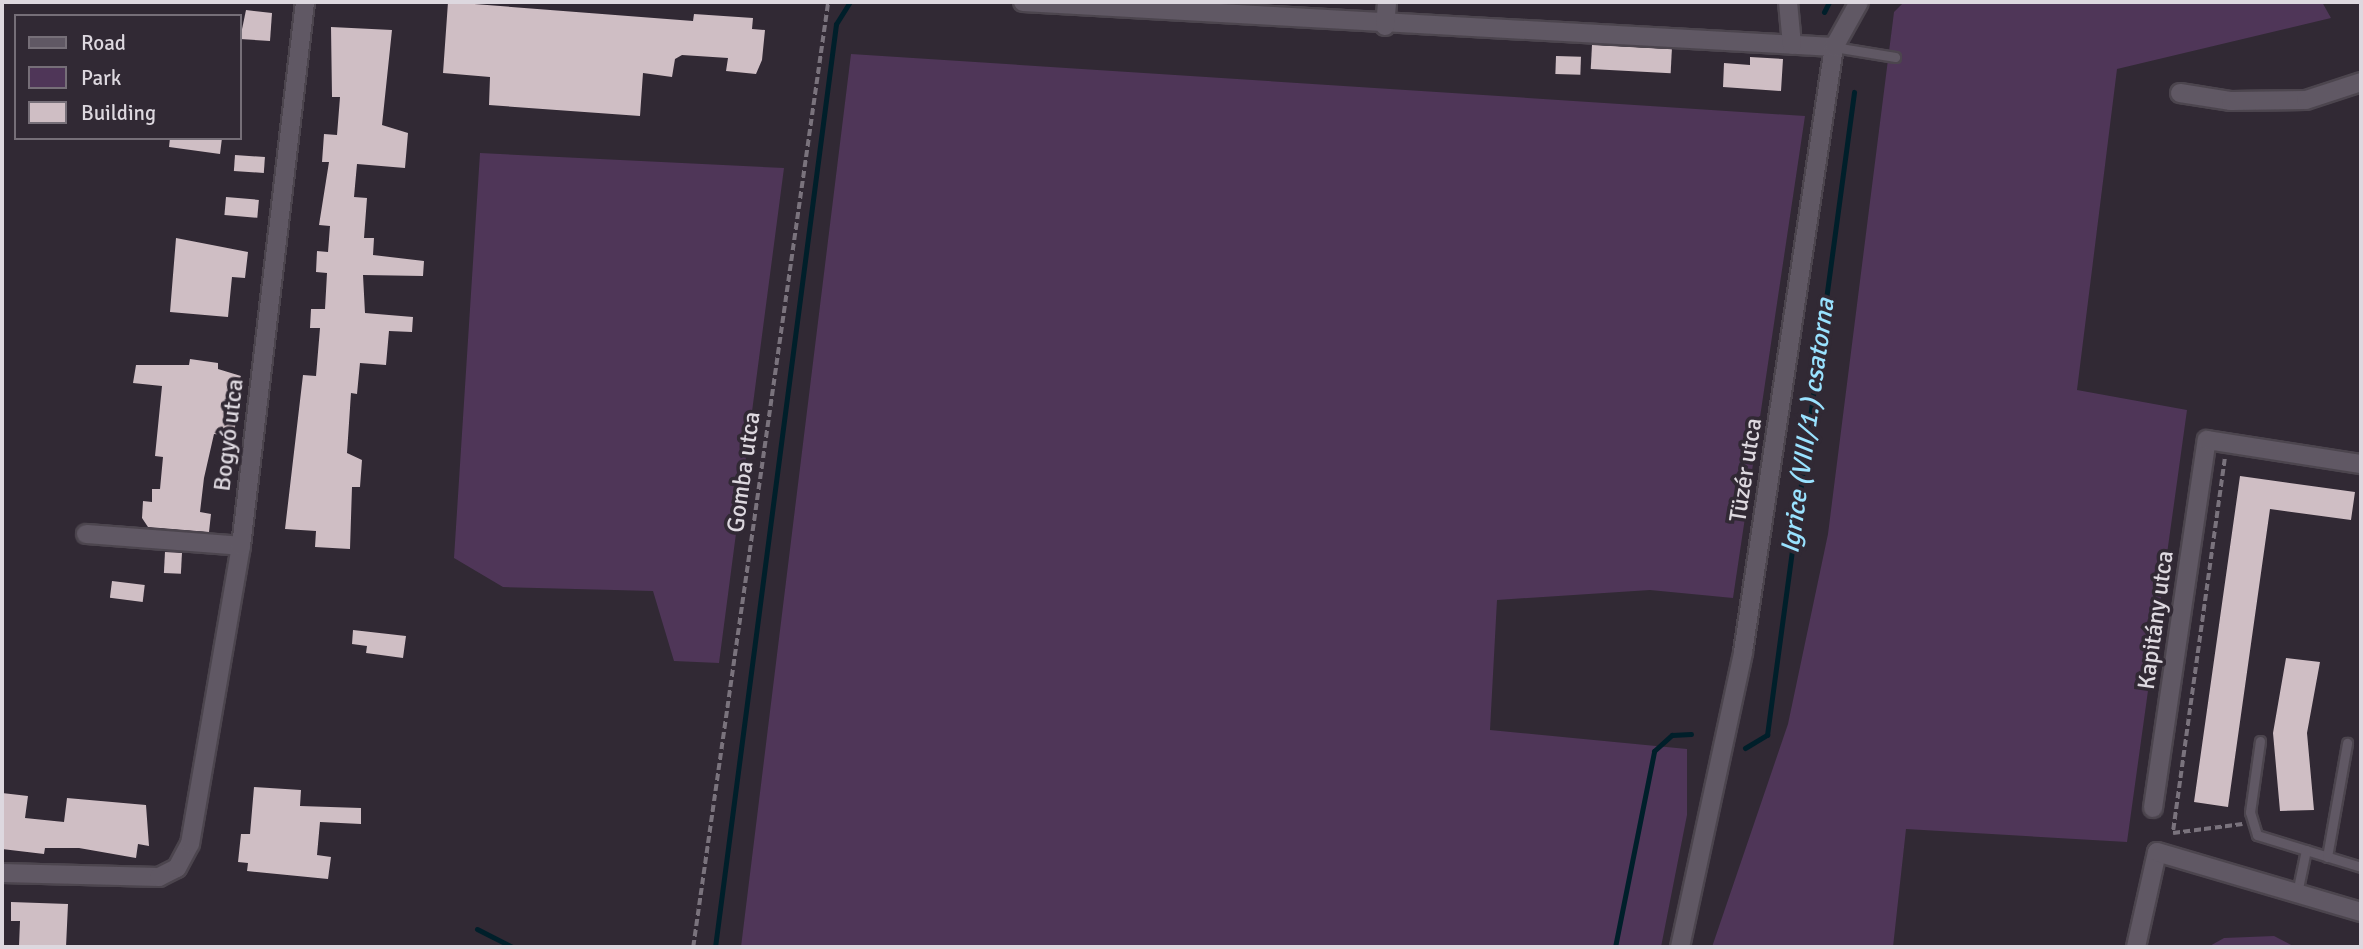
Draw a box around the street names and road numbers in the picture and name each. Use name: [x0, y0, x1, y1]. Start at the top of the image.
street label: Bogyó utca: [208, 377, 250, 493]
street label: Gomba utca: [721, 410, 767, 534]
street label: Tüzér utca: [1724, 416, 1768, 524]
street label: Kapitány utca: [2132, 549, 2180, 691]

